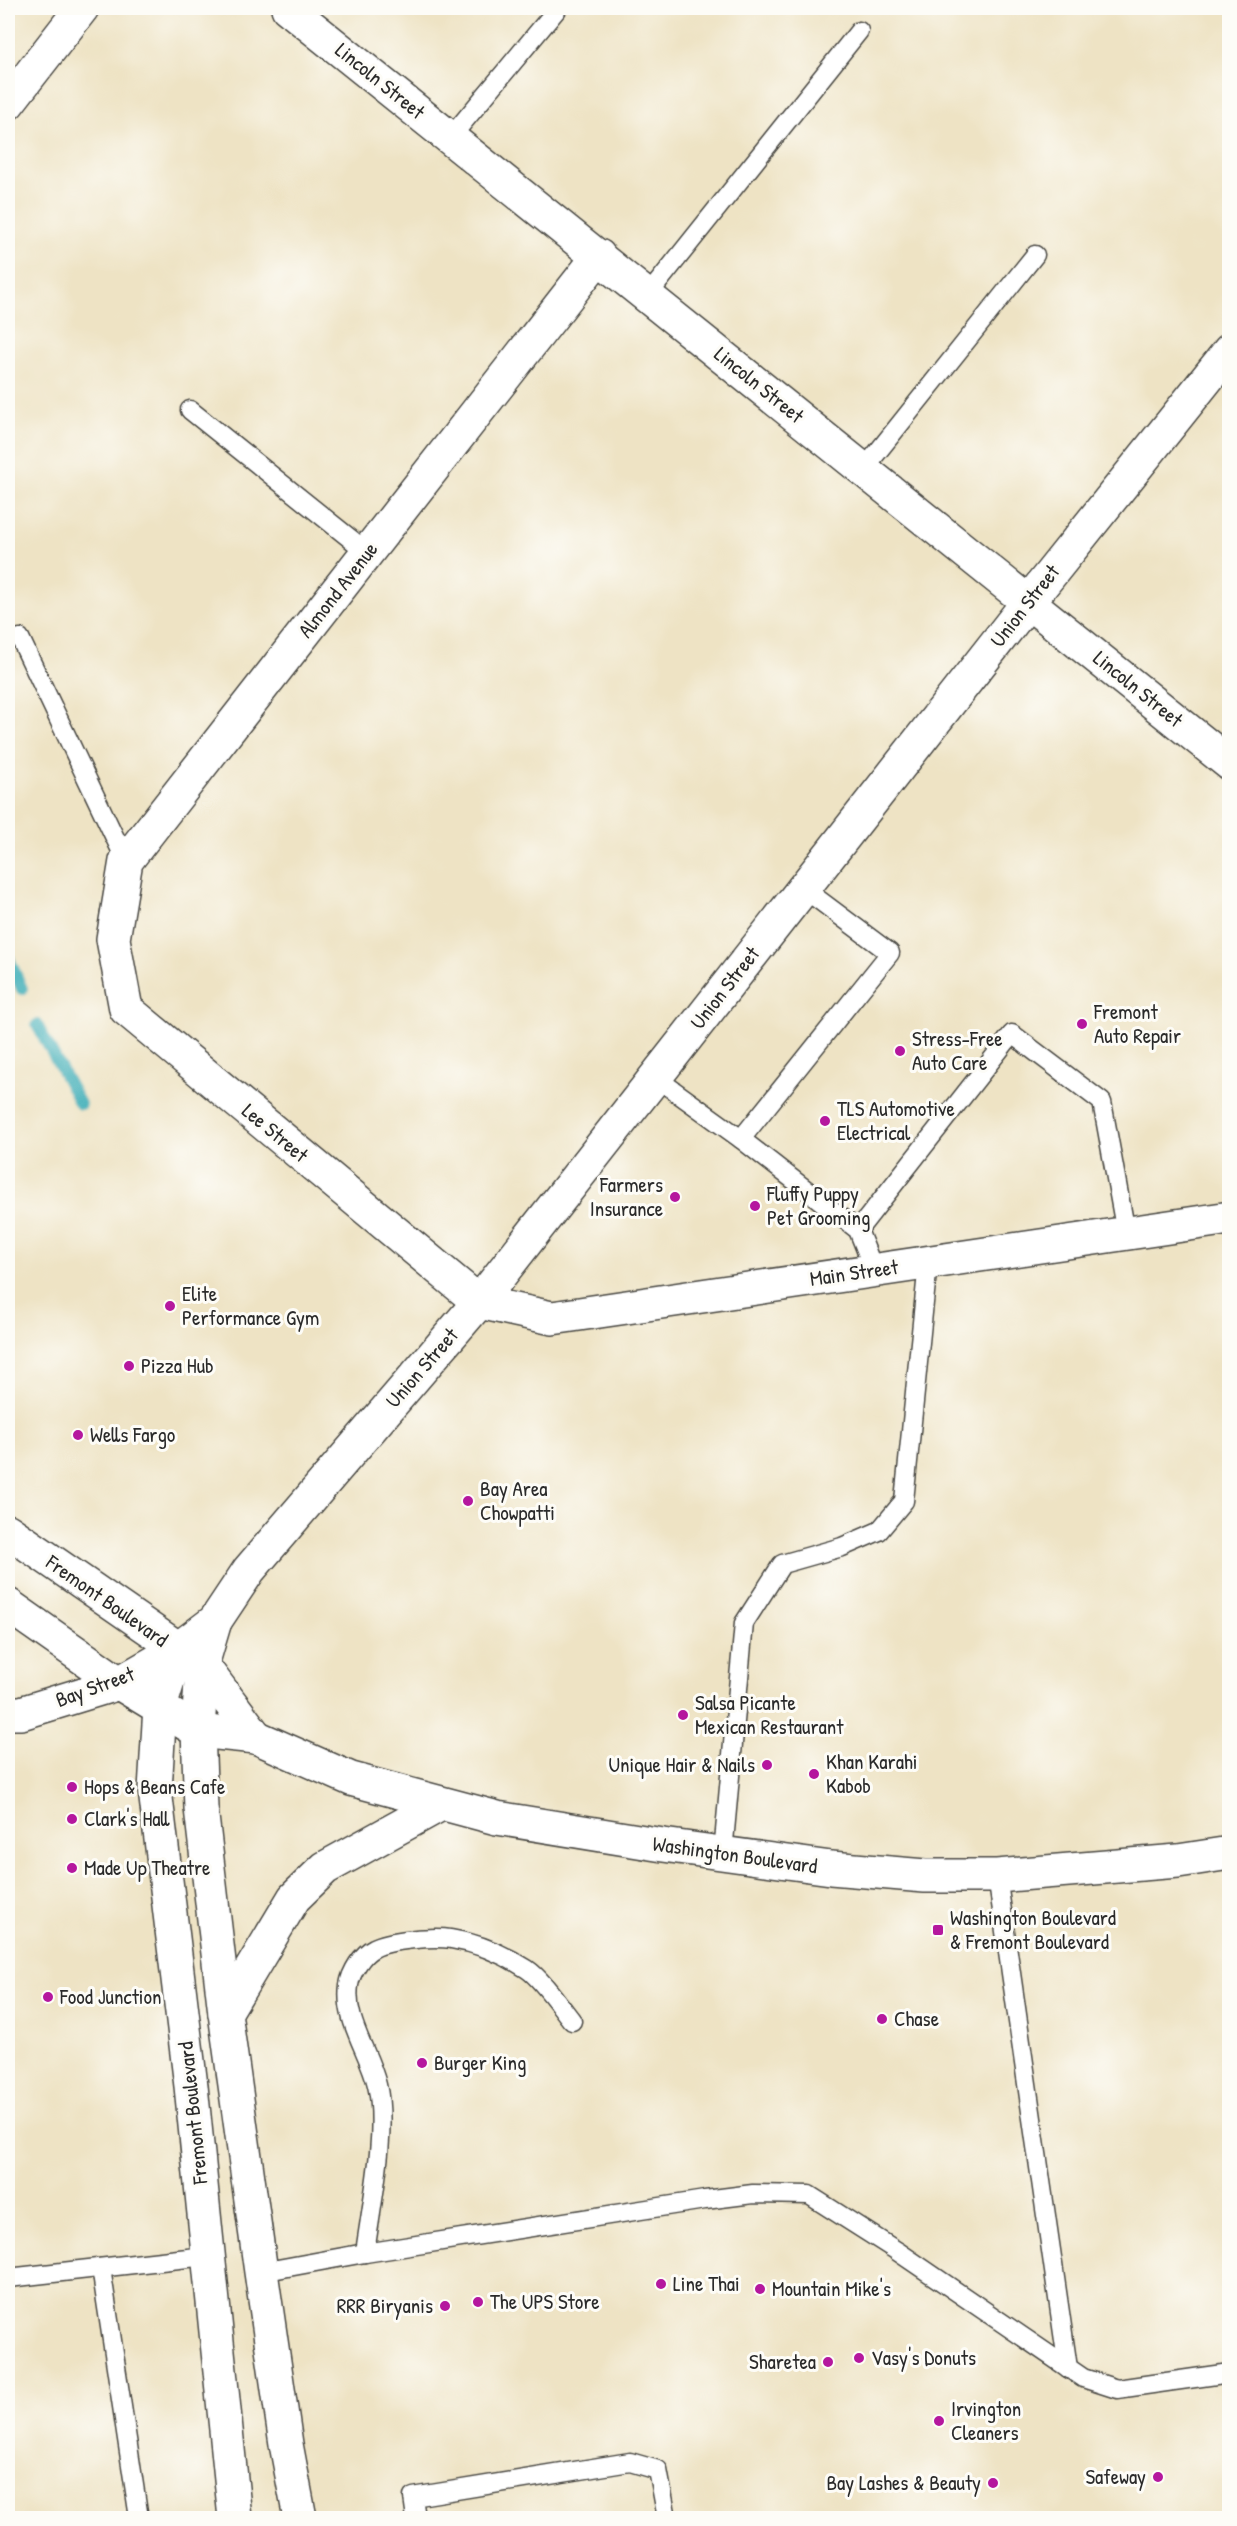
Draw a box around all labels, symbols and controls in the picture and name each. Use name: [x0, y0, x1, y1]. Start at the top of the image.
street label: Lincoln Street: [329, 36, 432, 126]
street label: Lincoln Street: [708, 340, 811, 430]
street label: Almond Avenue: [291, 536, 384, 644]
street label: Union Street: [983, 558, 1066, 653]
street label: Lincoln Street: [1087, 644, 1190, 734]
street label: Union Street: [683, 940, 766, 1035]
place label: Fremont Auto Repair: [1093, 997, 1181, 1050]
marker: Fremont Auto Repair: [1075, 1017, 1089, 1031]
place label: Stress-Free Auto Care: [912, 1024, 1003, 1077]
marker: Stress-Free Auto Care: [893, 1044, 907, 1058]
place label: TLS Automotive Electrical: [837, 1094, 955, 1147]
street label: Lee Street: [236, 1096, 315, 1169]
marker: TLS Automotive Electrical: [818, 1114, 832, 1128]
place label: Farmers Insurance: [590, 1170, 663, 1223]
place label: Fluffy Puppy Pet Grooming: [766, 1179, 870, 1232]
marker: Farmers Insurance: [668, 1190, 682, 1204]
marker: Fluffy Puppy Pet Grooming: [748, 1199, 762, 1213]
street label: Main Street: [808, 1252, 901, 1293]
place label: Elite Performance Gym: [182, 1279, 319, 1332]
marker: Elite Performance Gym: [163, 1299, 177, 1313]
street label: Union Street: [379, 1321, 465, 1414]
place label: Pizza Hub: [141, 1351, 214, 1380]
marker: Pizza Hub: [122, 1359, 136, 1373]
place label: Wells Fargo: [90, 1420, 175, 1449]
marker: Wells Fargo: [71, 1428, 85, 1442]
place label: Bay Area Chowpatti: [480, 1474, 555, 1527]
marker: Bay Area Chowpatti: [461, 1494, 475, 1508]
street label: Fremont Boulevard: [40, 1547, 174, 1653]
street label: Bay Street: [52, 1659, 139, 1714]
place label: Salsa Picante Mexican Restaurant: [695, 1688, 844, 1741]
marker: Salsa Picante Mexican Restaurant: [676, 1708, 690, 1722]
place label: Khan Karahi Kabob: [826, 1747, 917, 1800]
place label: Unique Hair & Nails: [609, 1750, 755, 1779]
marker: Unique Hair & Nails: [760, 1758, 774, 1772]
marker: Khan Karahi Kabob: [807, 1767, 821, 1781]
place label: Hops & Beans Cafe: [84, 1772, 225, 1801]
marker: Hops & Beans Cafe: [65, 1780, 79, 1794]
place label: Clark's Hall: [84, 1804, 171, 1833]
marker: Clark's Hall: [65, 1812, 79, 1826]
street label: Washington Boulevard: [651, 1829, 819, 1880]
place label: Made Up Theatre: [84, 1853, 210, 1882]
marker: Made Up Theatre: [65, 1861, 79, 1875]
place label: Washington Boulevard & Fremont Boulevard: [950, 1903, 1116, 1956]
marker: Washington Boulevard & Fremont Boulevard: [931, 1923, 945, 1937]
place label: Food Junction: [59, 1982, 162, 2011]
marker: Food Junction: [41, 1990, 55, 2004]
place label: Chase: [894, 2004, 939, 2033]
marker: Chase: [875, 2012, 889, 2026]
street label: Fremont Boulevard: [171, 2040, 214, 2187]
place label: Burger King: [434, 2048, 526, 2077]
marker: Burger King: [415, 2056, 429, 2070]
place label: Line Thai: [673, 2269, 740, 2298]
place label: Mountain Mike's: [772, 2274, 891, 2303]
marker: Line Thai: [654, 2277, 668, 2291]
marker: Mountain Mike's: [753, 2282, 767, 2296]
place label: The UPS Store: [490, 2287, 600, 2316]
place label: RRR Biryanis: [337, 2291, 433, 2320]
marker: The UPS Store: [471, 2295, 485, 2309]
marker: RRR Biryanis: [438, 2299, 452, 2313]
place label: Vasy's Donuts: [871, 2343, 976, 2372]
place label: Sharetea: [749, 2347, 816, 2376]
marker: Vasy's Donuts: [852, 2351, 866, 2365]
marker: Sharetea: [821, 2355, 835, 2369]
place label: Irvington Cleaners: [951, 2394, 1021, 2447]
marker: Irvington Cleaners: [932, 2414, 946, 2428]
place label: Safeway: [1085, 2462, 1146, 2491]
place label: Bay Lashes & Beauty: [826, 2468, 981, 2497]
marker: Safeway: [1151, 2470, 1165, 2484]
marker: Bay Lashes & Beauty: [986, 2476, 1000, 2490]

